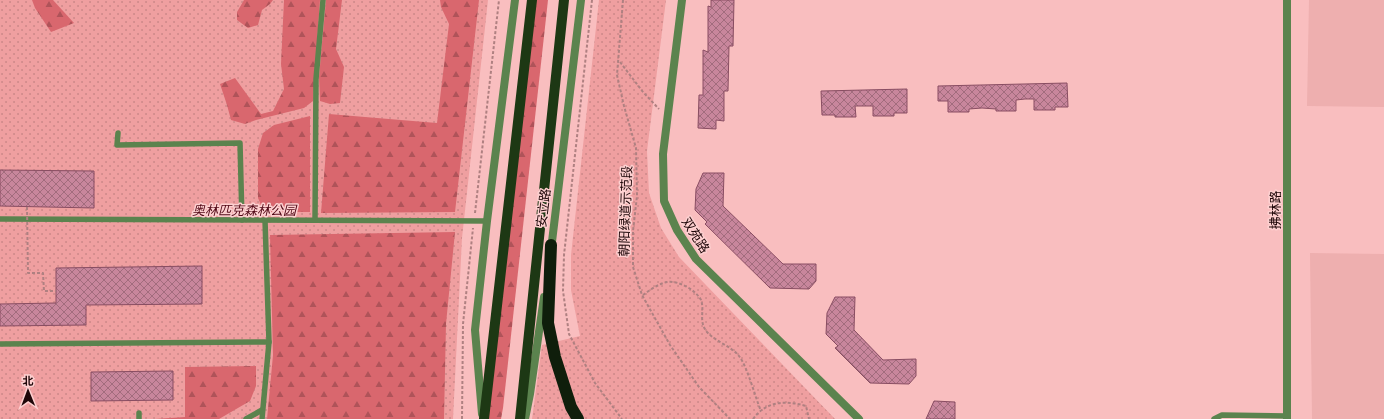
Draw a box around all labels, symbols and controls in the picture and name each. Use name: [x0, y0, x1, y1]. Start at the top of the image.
street label: 朝阳绿道示范段: [614, 165, 636, 257]
street label: 安立路: [532, 188, 554, 228]
street label: 拂林路: [1266, 190, 1284, 230]
park label: 奥林匹克森林公园: [192, 201, 298, 219]
street label: 双苑路: [678, 214, 714, 256]
north arrow: [8, 371, 48, 411]
text: 北: [22, 373, 33, 388]

